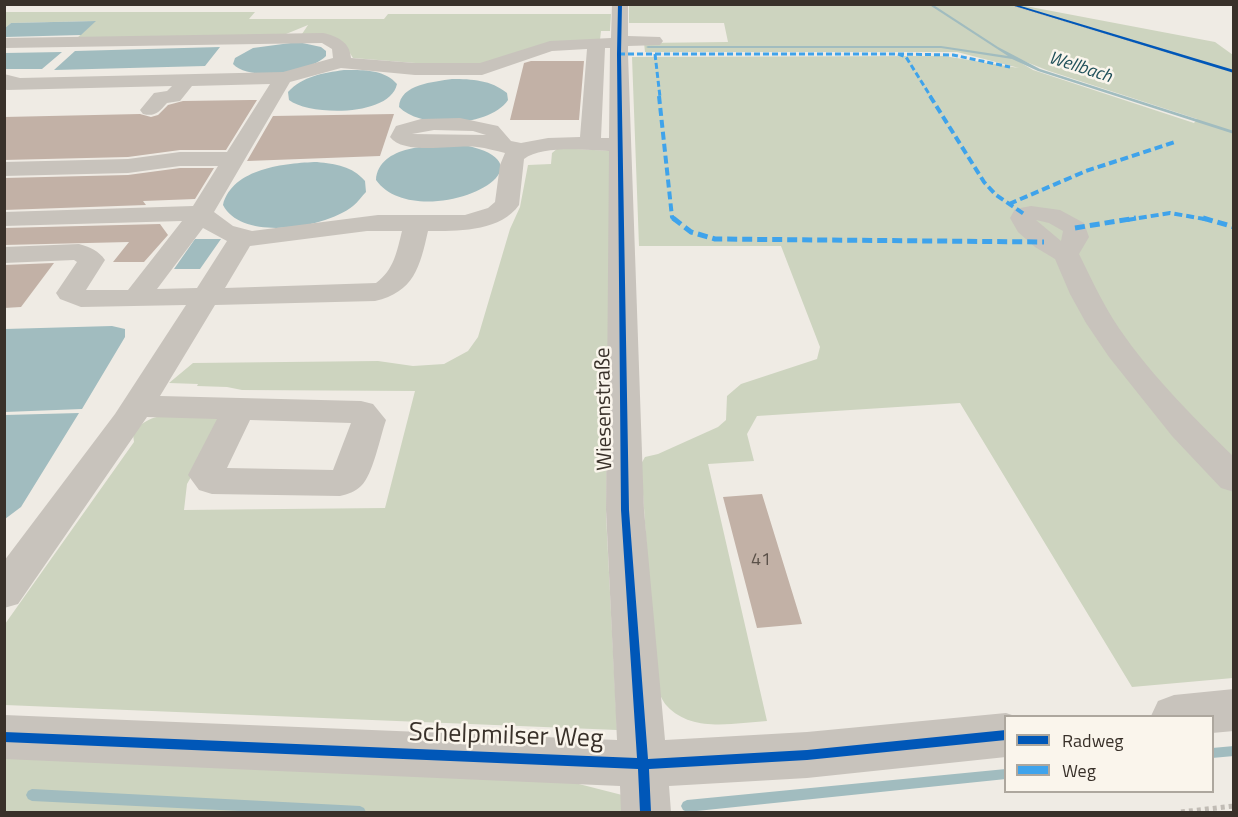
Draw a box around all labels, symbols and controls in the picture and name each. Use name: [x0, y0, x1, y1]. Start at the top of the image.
water label: Wellbach: [1046, 48, 1114, 88]
street label: Wiesenstraße: [591, 347, 619, 471]
house number: 41: [751, 550, 771, 572]
legend: [1004, 715, 1214, 793]
street label: Schelpmilser Weg: [408, 718, 604, 756]
text: Radweg: [1062, 727, 1124, 754]
text: Weg: [1062, 757, 1096, 784]

